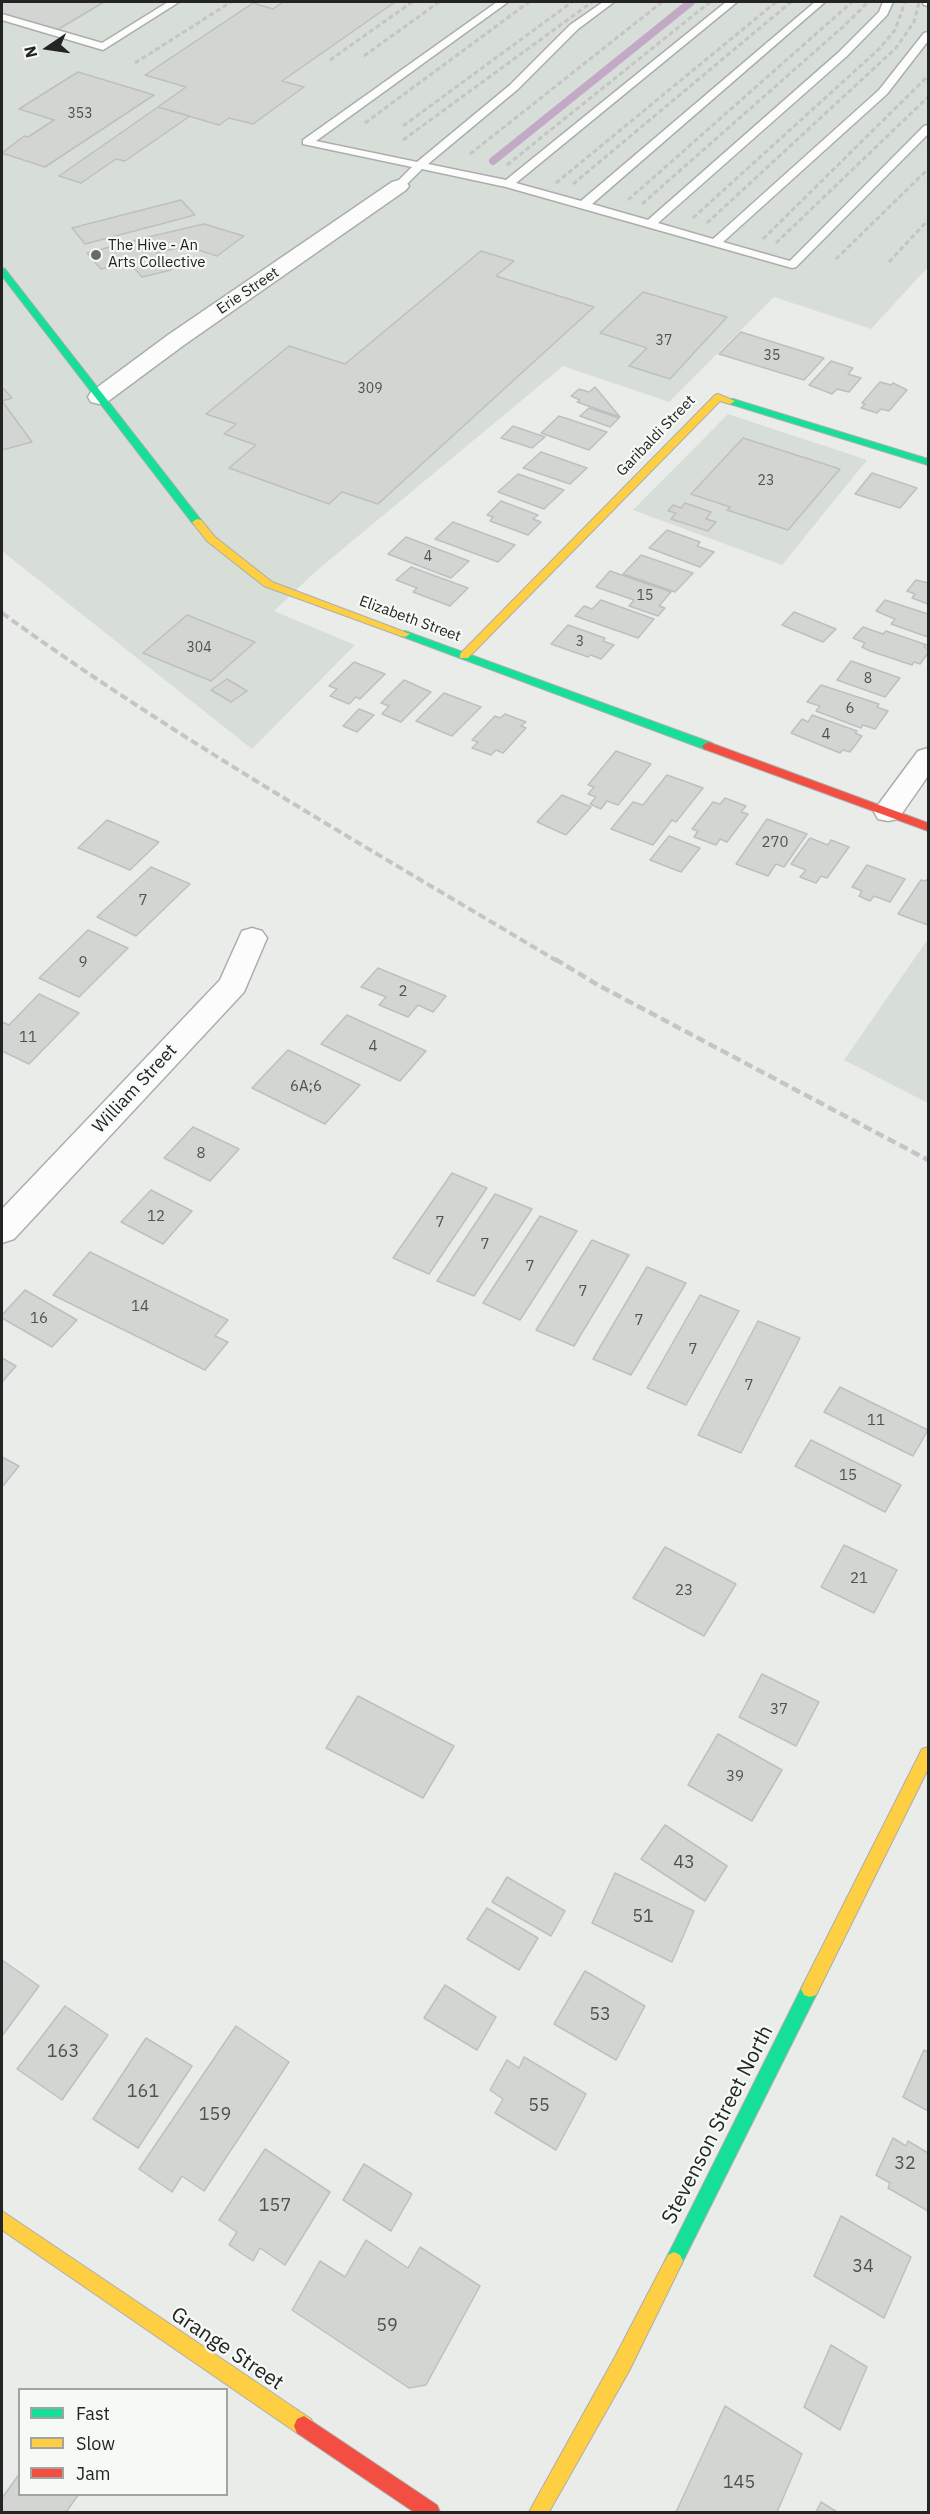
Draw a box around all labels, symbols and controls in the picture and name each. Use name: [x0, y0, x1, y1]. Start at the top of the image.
north arrow: [18, 18, 78, 78]
text: N: [19, 44, 42, 60]
house number: 353: [67, 106, 93, 122]
place label: The Hive - An Arts Collective: [108, 237, 205, 272]
marker: The Hive - An Arts Collective: [89, 248, 103, 262]
street label: Erie Street: [214, 264, 282, 318]
house number: 37: [656, 333, 672, 349]
house number: 35: [764, 348, 780, 364]
house number: 309: [357, 381, 383, 397]
street label: Garibaldi Street: [613, 392, 699, 480]
house number: 23: [758, 473, 774, 489]
house number: 4: [424, 549, 432, 565]
house number: 15: [637, 588, 653, 604]
street label: Elizabeth Street: [357, 592, 463, 646]
house number: 3: [576, 634, 584, 650]
house number: 304: [186, 640, 212, 656]
house number: 8: [864, 671, 872, 687]
house number: 6: [846, 700, 854, 718]
house number: 4: [822, 726, 830, 744]
house number: 270: [762, 834, 788, 852]
house number: 7: [139, 892, 147, 910]
house number: 9: [79, 954, 87, 972]
house number: 2: [399, 983, 407, 1001]
house number: 11: [19, 1029, 37, 1047]
house number: 4: [369, 1038, 377, 1056]
street label: William Street: [88, 1040, 182, 1138]
house number: 6A;6: [290, 1078, 322, 1096]
house number: 8: [197, 1145, 205, 1163]
house number: 12: [147, 1208, 165, 1226]
house number: 7: [436, 1214, 444, 1232]
house number: 7: [481, 1236, 489, 1254]
house number: 7: [526, 1258, 534, 1276]
house number: 7: [579, 1283, 587, 1301]
house number: 14: [131, 1298, 149, 1316]
house number: 16: [30, 1310, 48, 1328]
house number: 7: [635, 1312, 643, 1330]
house number: 7: [689, 1341, 697, 1359]
house number: 7: [745, 1377, 753, 1395]
house number: 11: [867, 1412, 885, 1430]
house number: 15: [839, 1467, 857, 1485]
house number: 21: [850, 1570, 868, 1588]
house number: 23: [675, 1582, 693, 1600]
house number: 37: [770, 1701, 788, 1719]
house number: 39: [726, 1768, 744, 1786]
house number: 43: [673, 1852, 695, 1874]
house number: 51: [632, 1906, 654, 1928]
house number: 53: [589, 2004, 611, 2026]
street label: Stevenson Street North: [657, 2021, 779, 2229]
house number: 163: [47, 2041, 79, 2063]
house number: 161: [127, 2081, 159, 2103]
house number: 55: [528, 2095, 550, 2117]
house number: 159: [199, 2104, 231, 2126]
house number: 32: [894, 2153, 916, 2175]
house number: 157: [259, 2195, 291, 2217]
house number: 34: [852, 2256, 874, 2278]
street label: Grange Street: [166, 2302, 288, 2396]
house number: 59: [376, 2315, 398, 2337]
legend: [18, 2388, 228, 2496]
text: Fast: [76, 2402, 110, 2425]
text: Slow: [76, 2432, 115, 2455]
text: Jam: [76, 2462, 111, 2485]
house number: 145: [723, 2472, 755, 2494]

